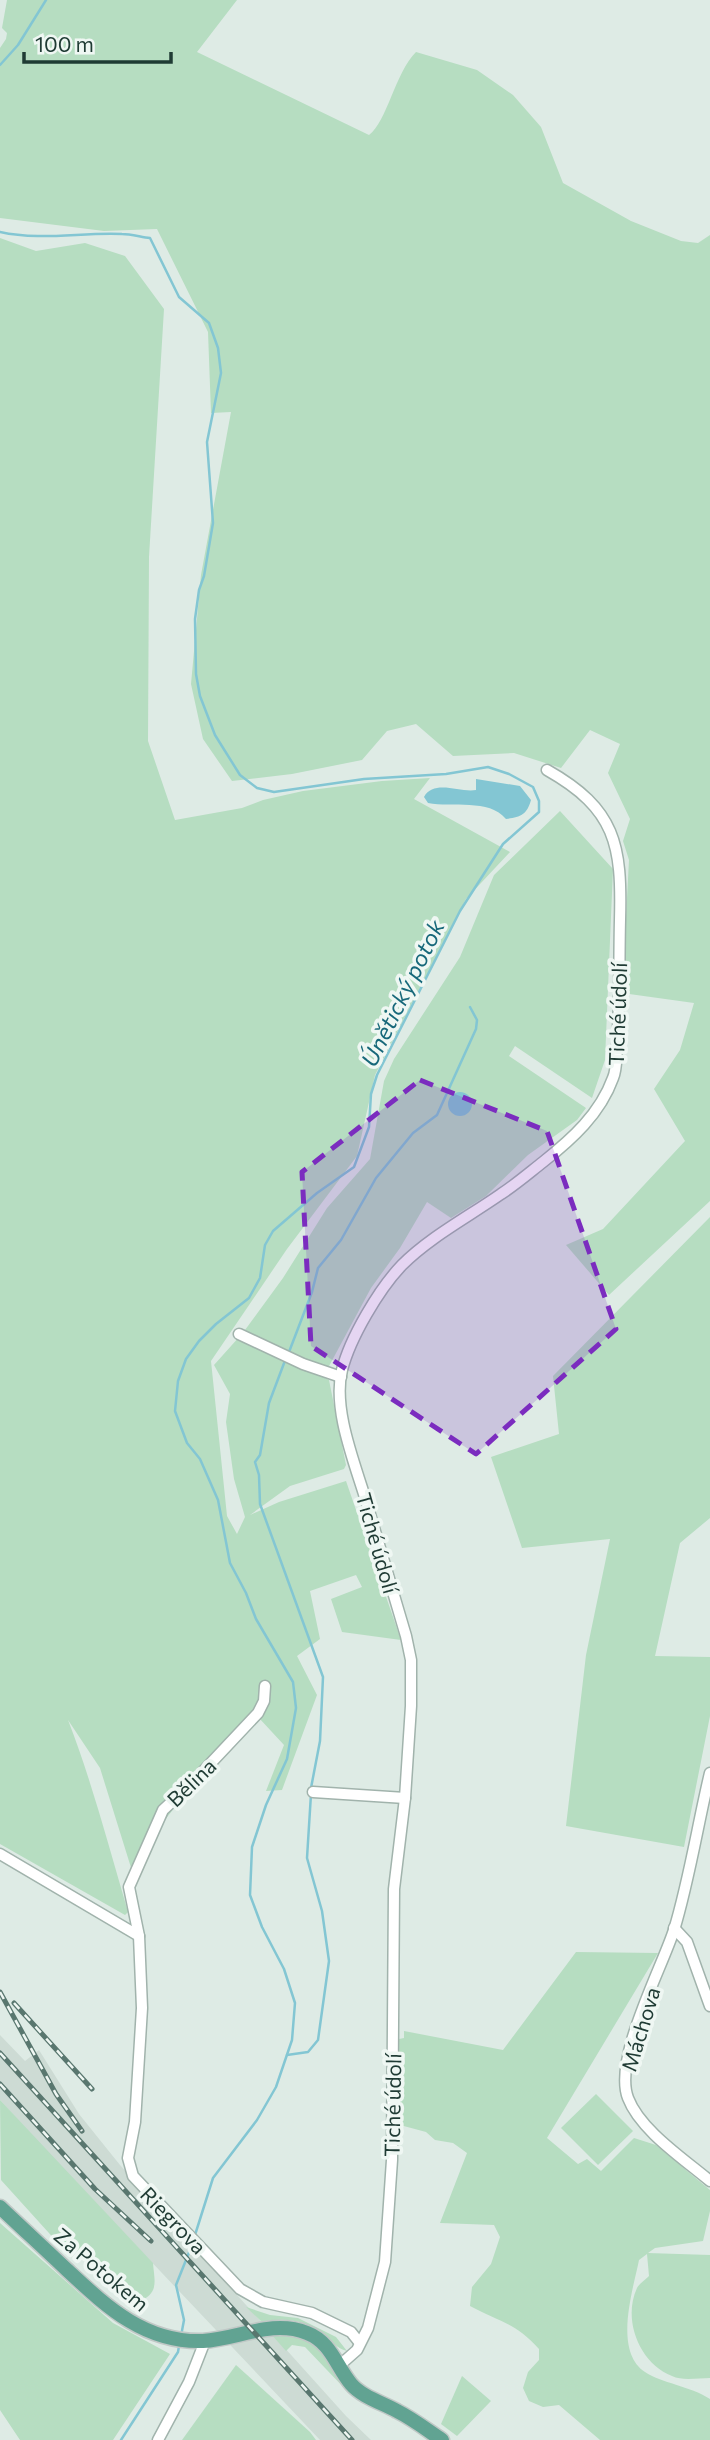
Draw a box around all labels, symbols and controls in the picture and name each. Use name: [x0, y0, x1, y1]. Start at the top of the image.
scale bar: [24, 21, 172, 65]
text: 100 m: [35, 31, 94, 56]
water label: Únětický potok: [354, 915, 450, 1071]
street label: Tiché údolí: [603, 961, 631, 1066]
street label: Tiché údolí: [352, 1490, 404, 1597]
street label: Bělina: [161, 1753, 221, 1811]
street label: Máchova: [615, 1984, 665, 2074]
street label: Tiché údolí: [379, 2052, 405, 2157]
street label: Riegrova: [136, 2181, 212, 2259]
street label: Za Potokem: [50, 2222, 154, 2316]

